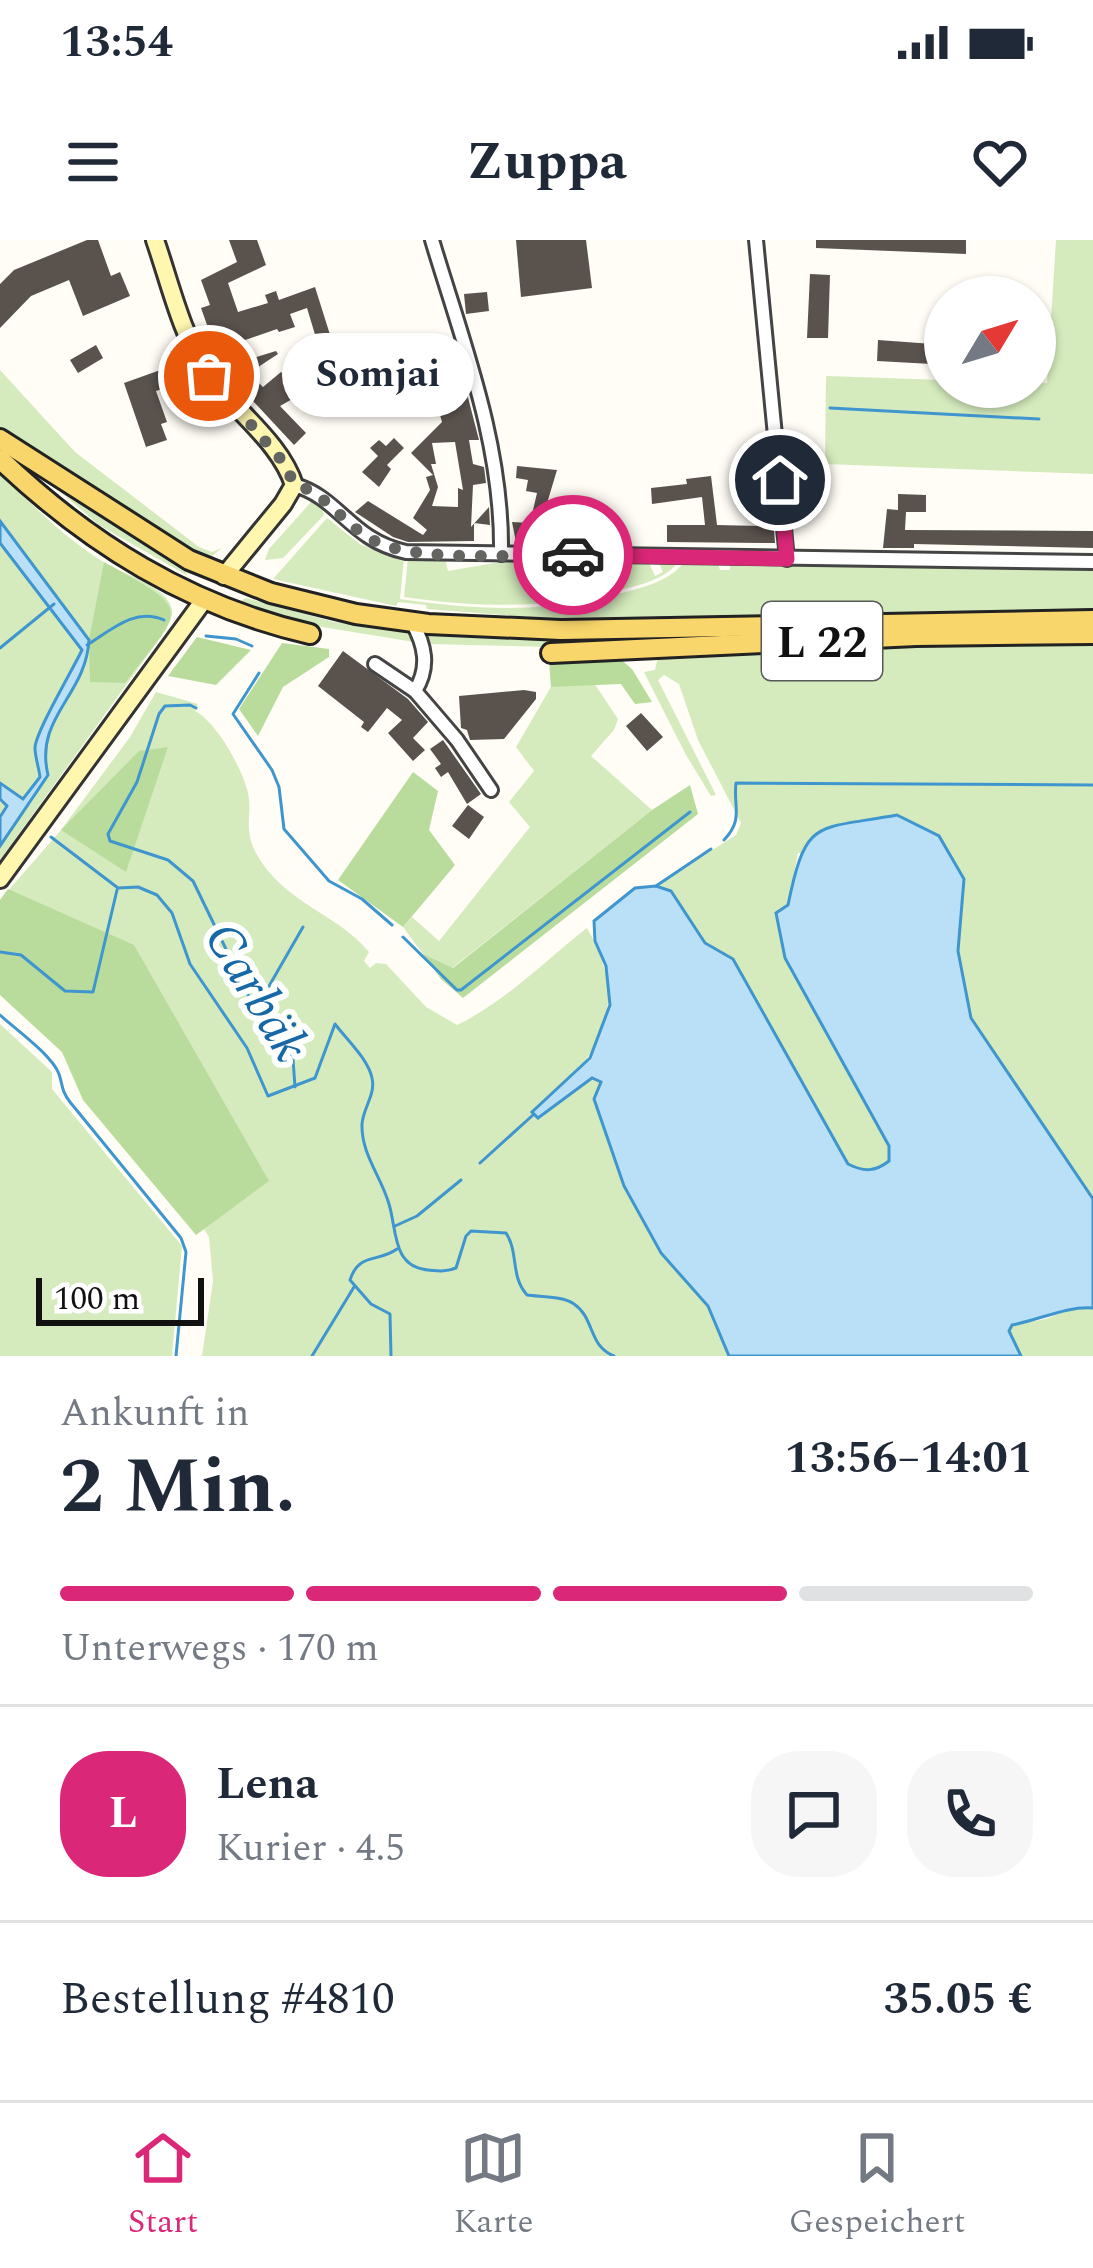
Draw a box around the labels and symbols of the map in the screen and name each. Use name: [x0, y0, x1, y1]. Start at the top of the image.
north arrow: [924, 276, 1056, 408]
pin: [158, 325, 260, 427]
callout: Somjai: [281, 334, 473, 418]
pin: [729, 429, 831, 531]
courier: [513, 495, 633, 615]
road number: L 22: [762, 602, 882, 680]
water label: Carbäk: [183, 907, 328, 1078]
scale bar: [36, 1272, 204, 1325]

